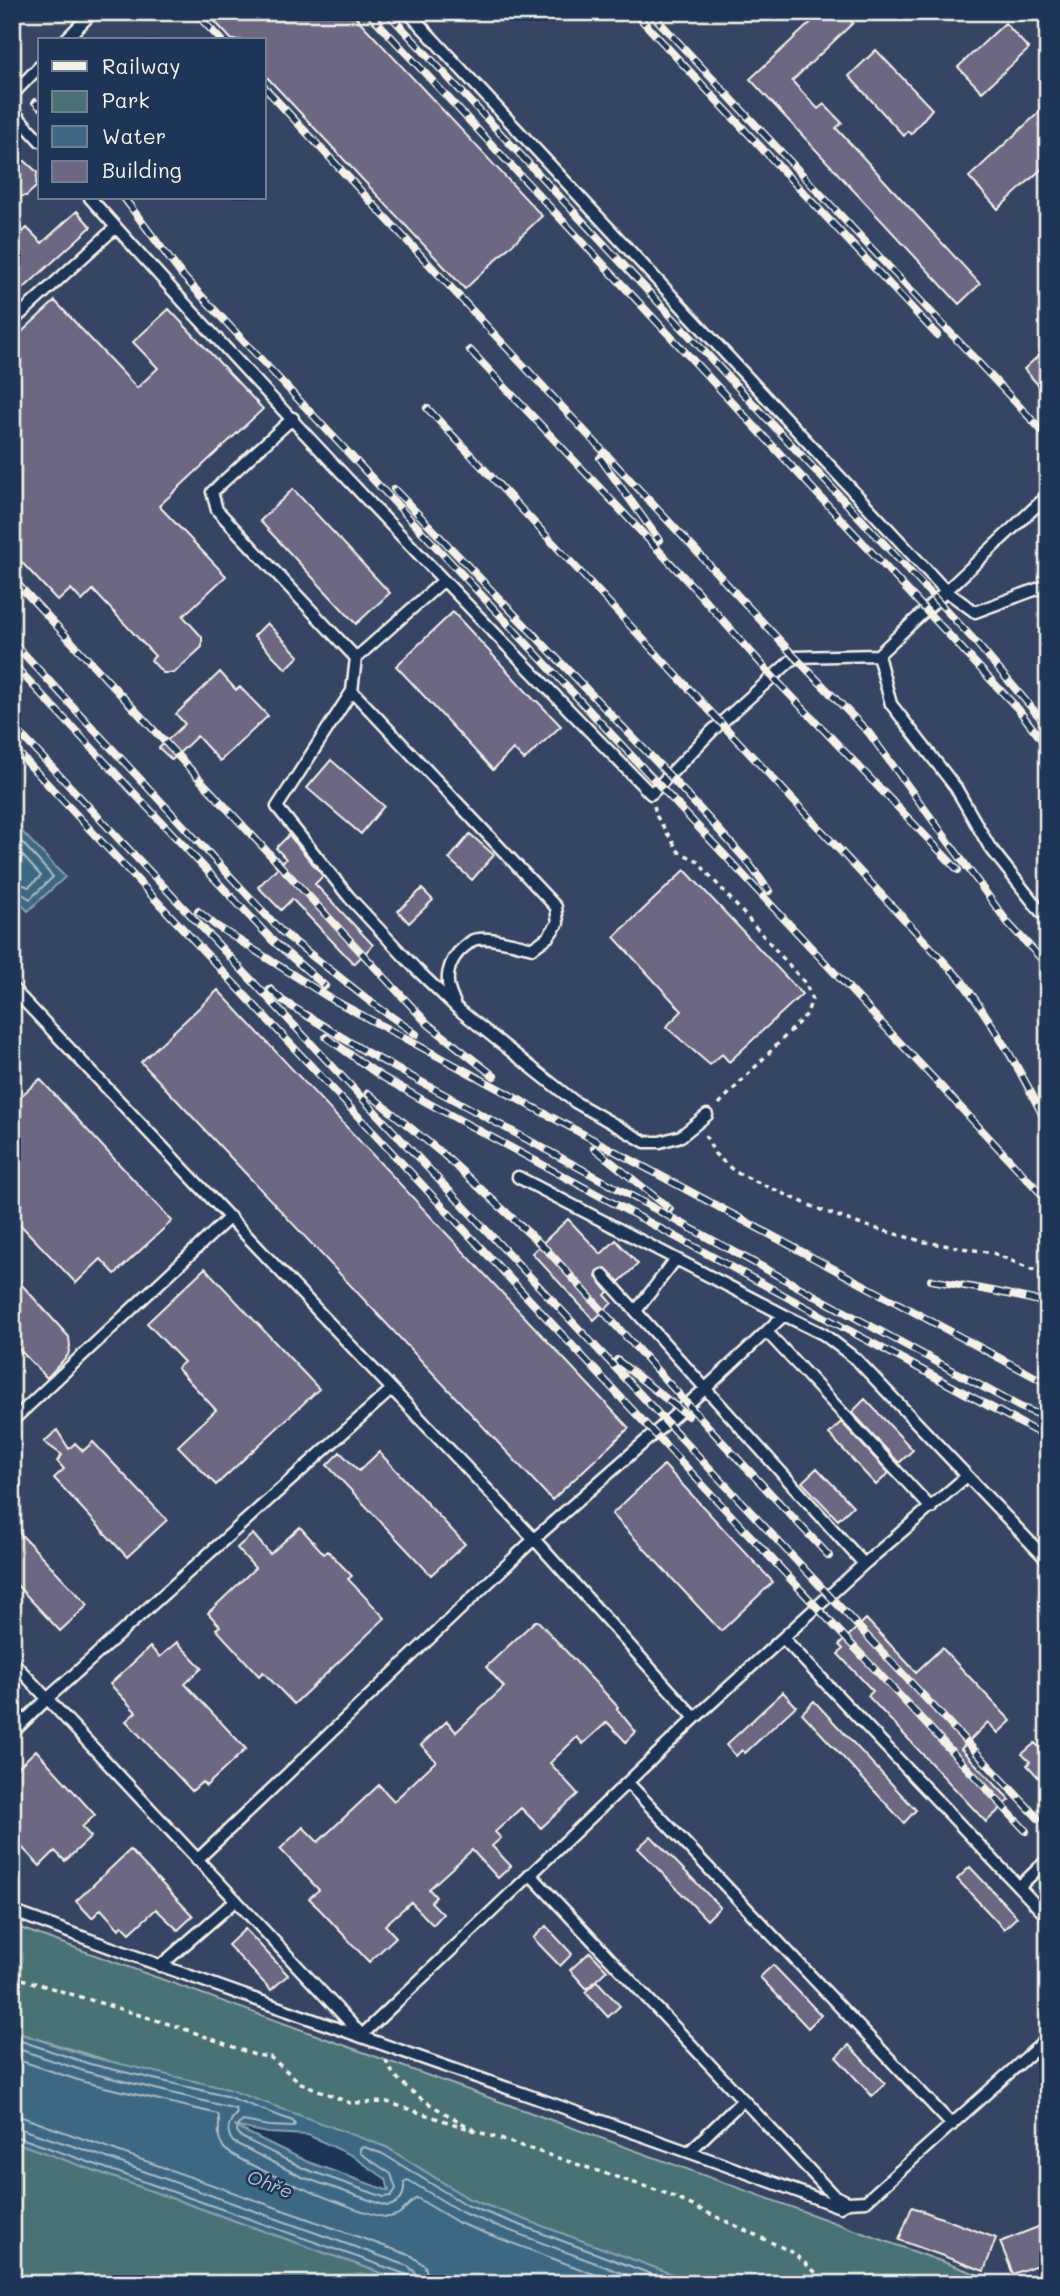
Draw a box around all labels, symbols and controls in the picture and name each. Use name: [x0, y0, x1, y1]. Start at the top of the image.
legend: [38, 38, 266, 200]
text: Railway: [102, 52, 181, 79]
text: Park: [102, 86, 150, 113]
text: Water: [102, 122, 166, 149]
text: Building: [102, 156, 182, 183]
water label: Ohře: [244, 2163, 297, 2204]

